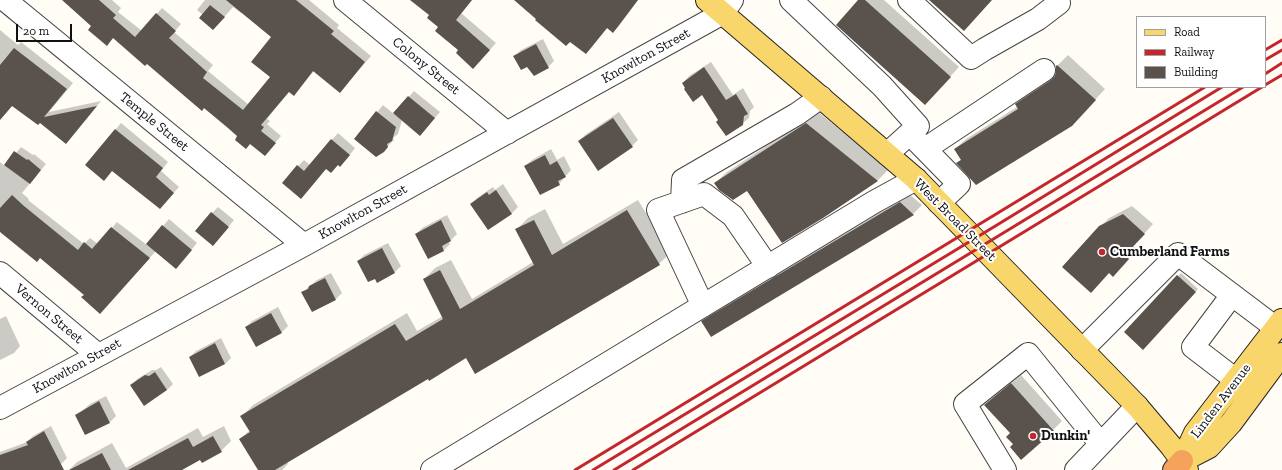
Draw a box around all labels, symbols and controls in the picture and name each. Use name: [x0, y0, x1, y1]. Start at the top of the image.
scale bar: [18, 16, 74, 42]
legend: [1136, 16, 1266, 88]
text: 20 m: [23, 24, 49, 38]
street label: Knowlton Street: [599, 25, 693, 87]
text: Road: [1174, 25, 1200, 39]
street label: Colony Street: [389, 34, 463, 98]
text: Railway: [1174, 45, 1215, 59]
text: Building: [1174, 65, 1218, 79]
street label: Temple Street: [116, 89, 192, 155]
street label: West Broad Street: [910, 175, 1000, 265]
street label: Knowlton Street: [316, 181, 410, 243]
place label: Cumberland Farms: [1110, 244, 1230, 260]
marker: Cumberland Farms: [1097, 247, 1107, 257]
street label: Vernon Street: [11, 281, 87, 347]
street label: Knowlton Street: [30, 335, 124, 397]
street label: Linden Avenue: [1187, 360, 1255, 442]
place label: Dunkin': [1041, 428, 1090, 444]
marker: Dunkin': [1028, 431, 1038, 441]

